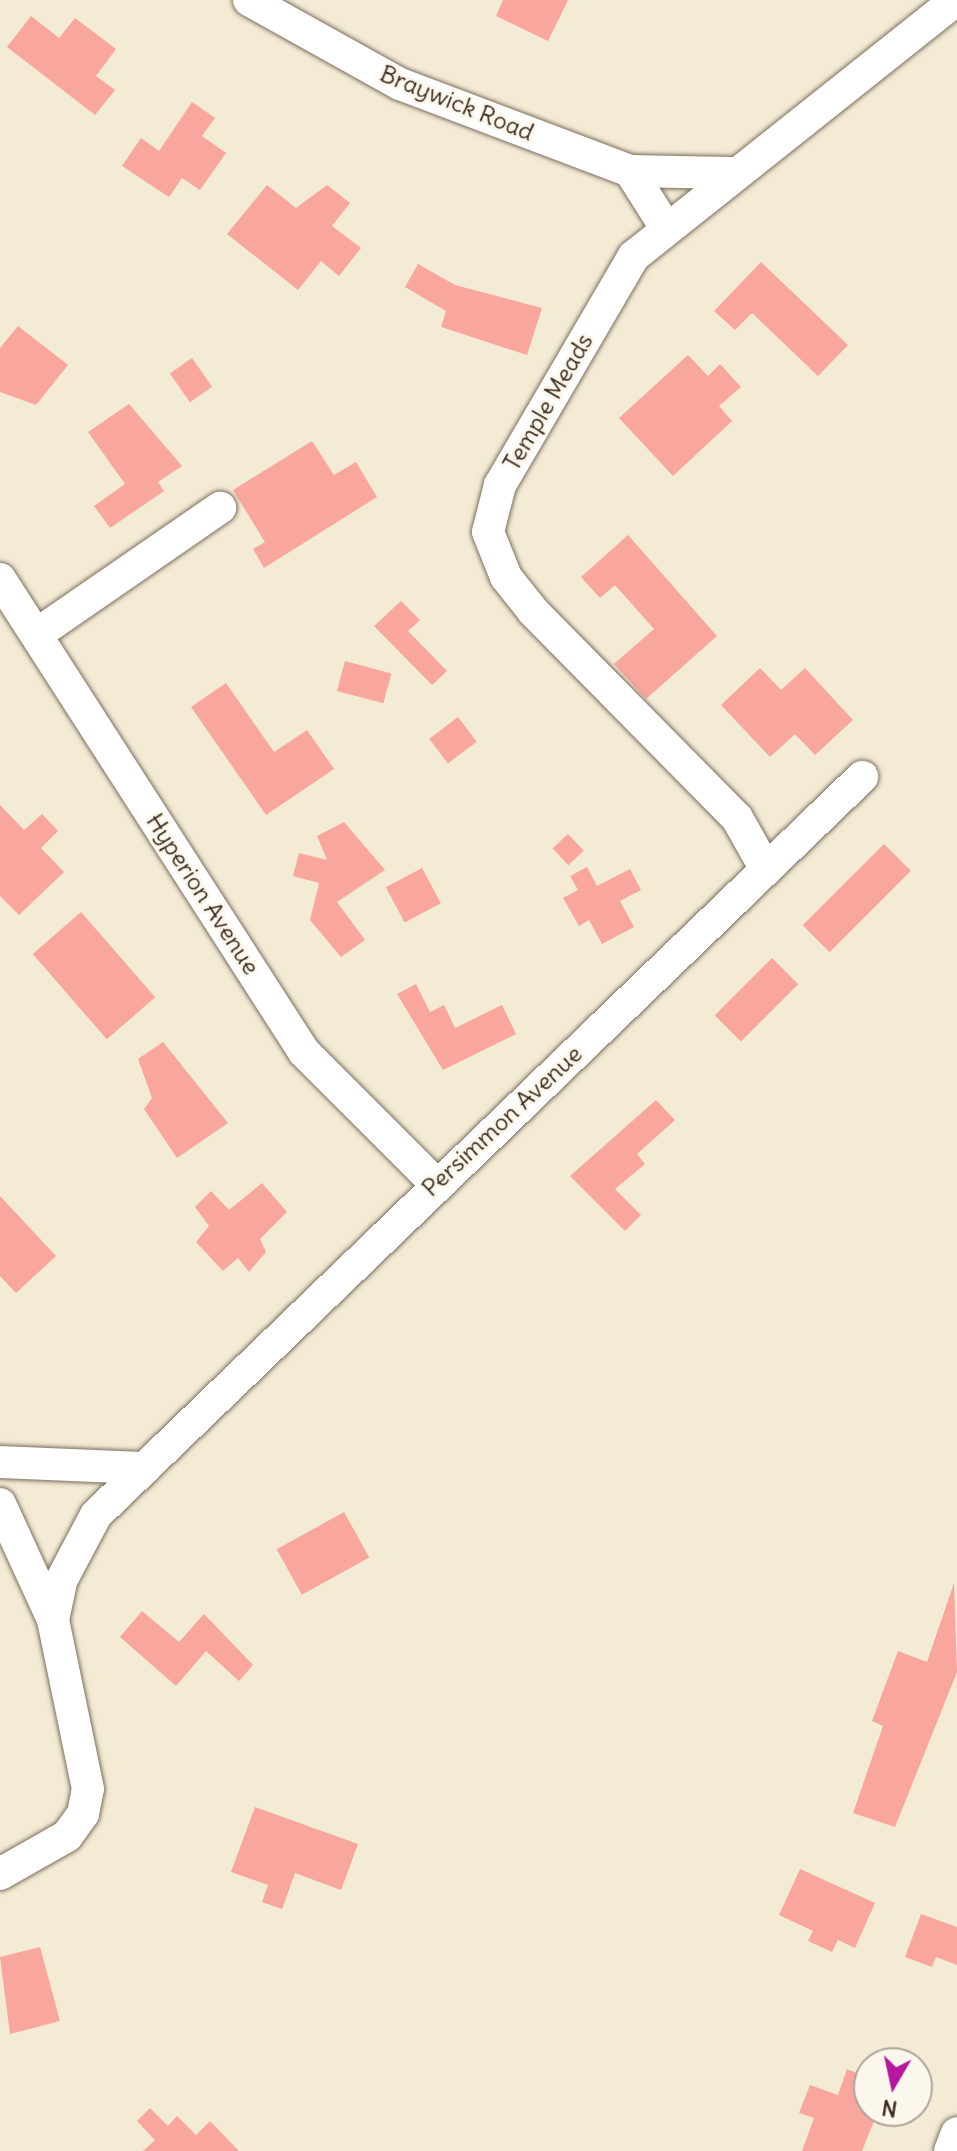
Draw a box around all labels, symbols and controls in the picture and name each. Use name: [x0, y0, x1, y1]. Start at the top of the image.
street label: Braywick Road: [376, 59, 538, 147]
street label: Temple Meads: [497, 328, 599, 476]
street label: Hyperion Avenue: [140, 808, 266, 980]
street label: Persimmon Avenue: [416, 1039, 588, 1203]
north arrow: [853, 2047, 933, 2127]
text: N: [880, 2094, 899, 2124]

